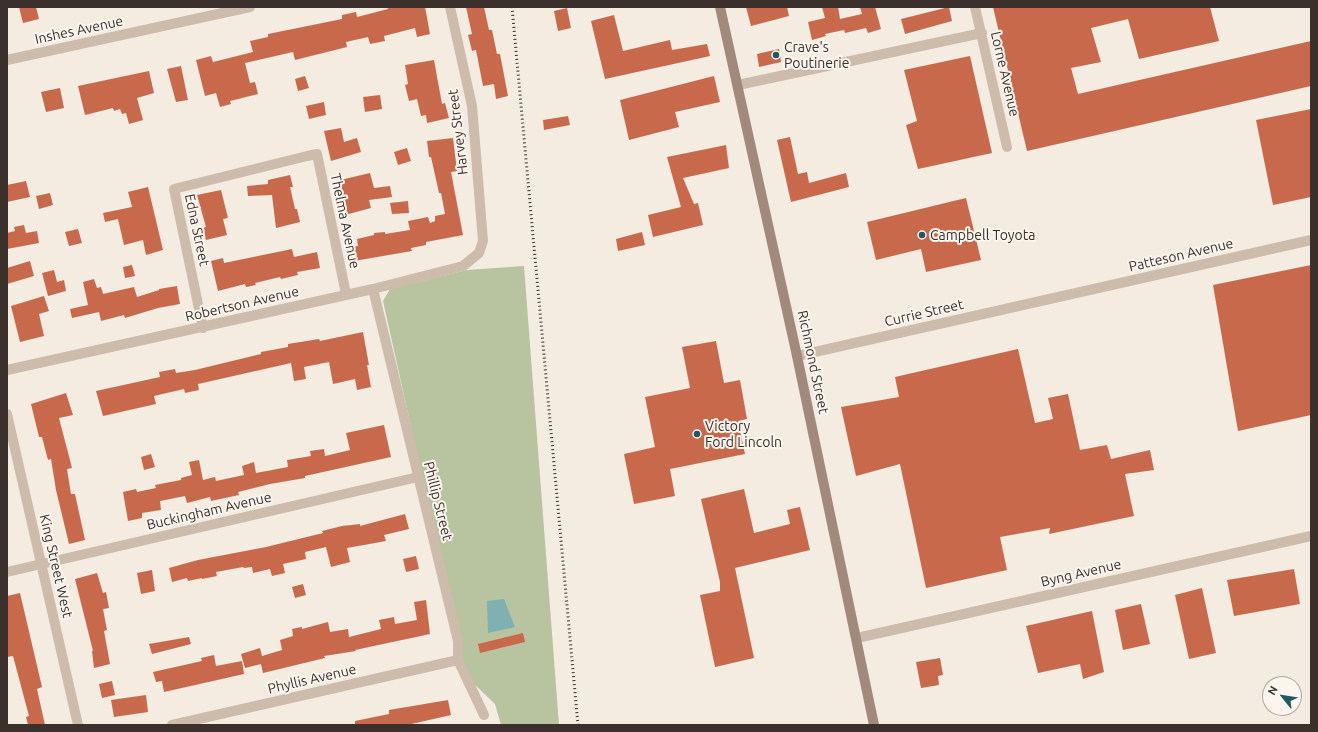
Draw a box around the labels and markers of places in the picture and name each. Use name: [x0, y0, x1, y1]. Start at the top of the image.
place label: Crave's Poutinerie: [784, 39, 849, 72]
marker: Crave's Poutinerie: [771, 50, 781, 60]
place label: Campbell Toyota: [930, 227, 1035, 243]
marker: Campbell Toyota: [917, 230, 927, 240]
place label: Victory Ford Lincoln: [705, 418, 782, 450]
marker: Victory Ford Lincoln: [692, 429, 702, 439]

